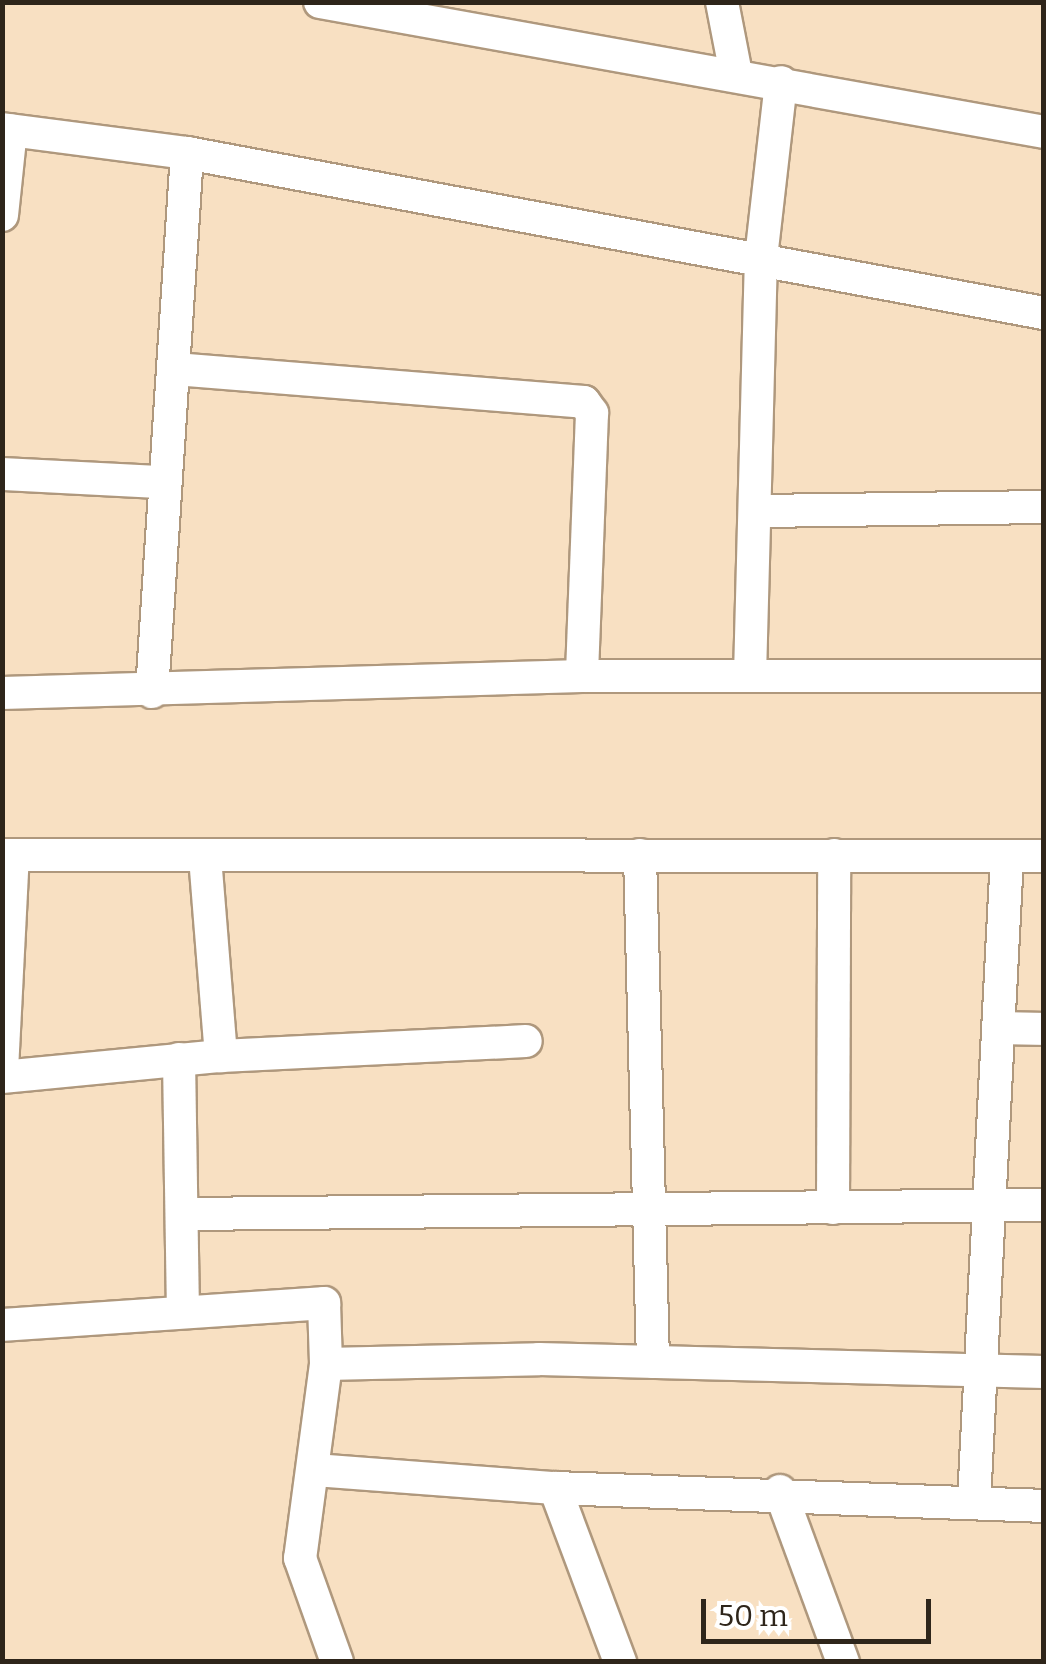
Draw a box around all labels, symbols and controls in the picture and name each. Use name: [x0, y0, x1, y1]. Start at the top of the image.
scale bar: [706, 1579, 936, 1641]
text: 50 m: [718, 1598, 788, 1634]

